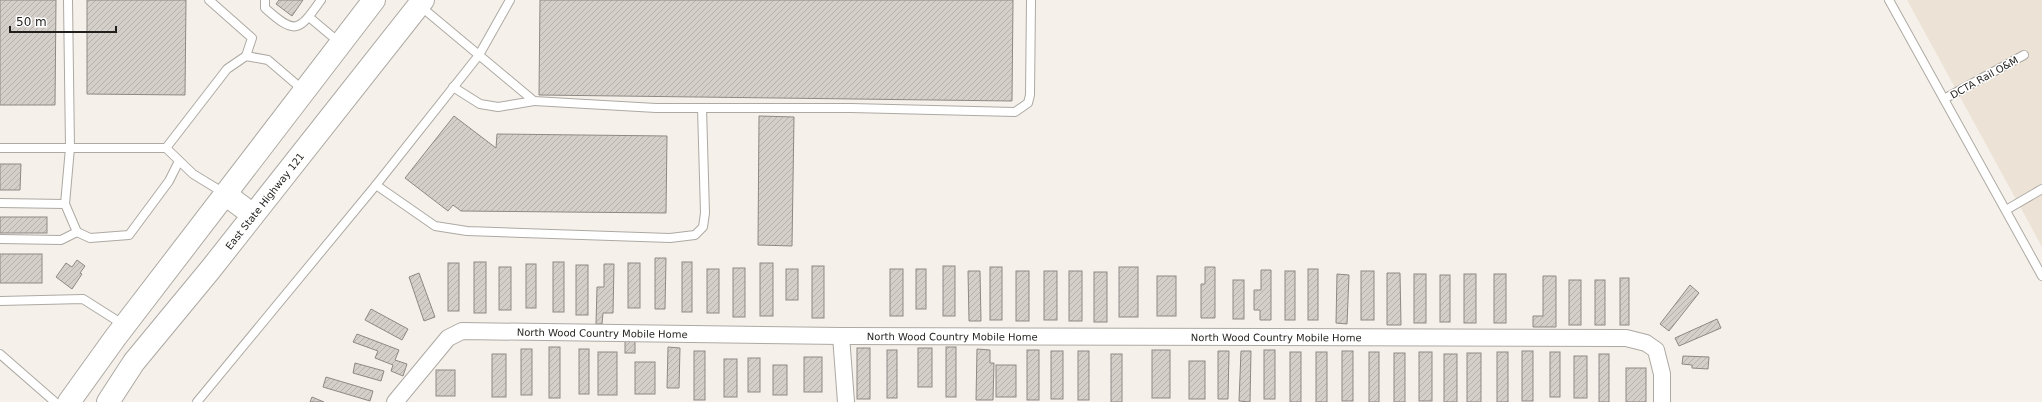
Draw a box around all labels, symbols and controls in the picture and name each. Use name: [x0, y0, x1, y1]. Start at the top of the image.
scale bar: [10, 8, 116, 34]
text: 50 m: [16, 15, 47, 29]
street label: DCTA Rail O&M: [1948, 54, 2020, 101]
street label: East State Highway 121: [223, 151, 306, 252]
street label: North Wood Country Mobile Home: [517, 327, 688, 340]
street label: North Wood Country Mobile Home: [867, 331, 1038, 343]
street label: North Wood Country Mobile Home: [1191, 332, 1362, 343]

